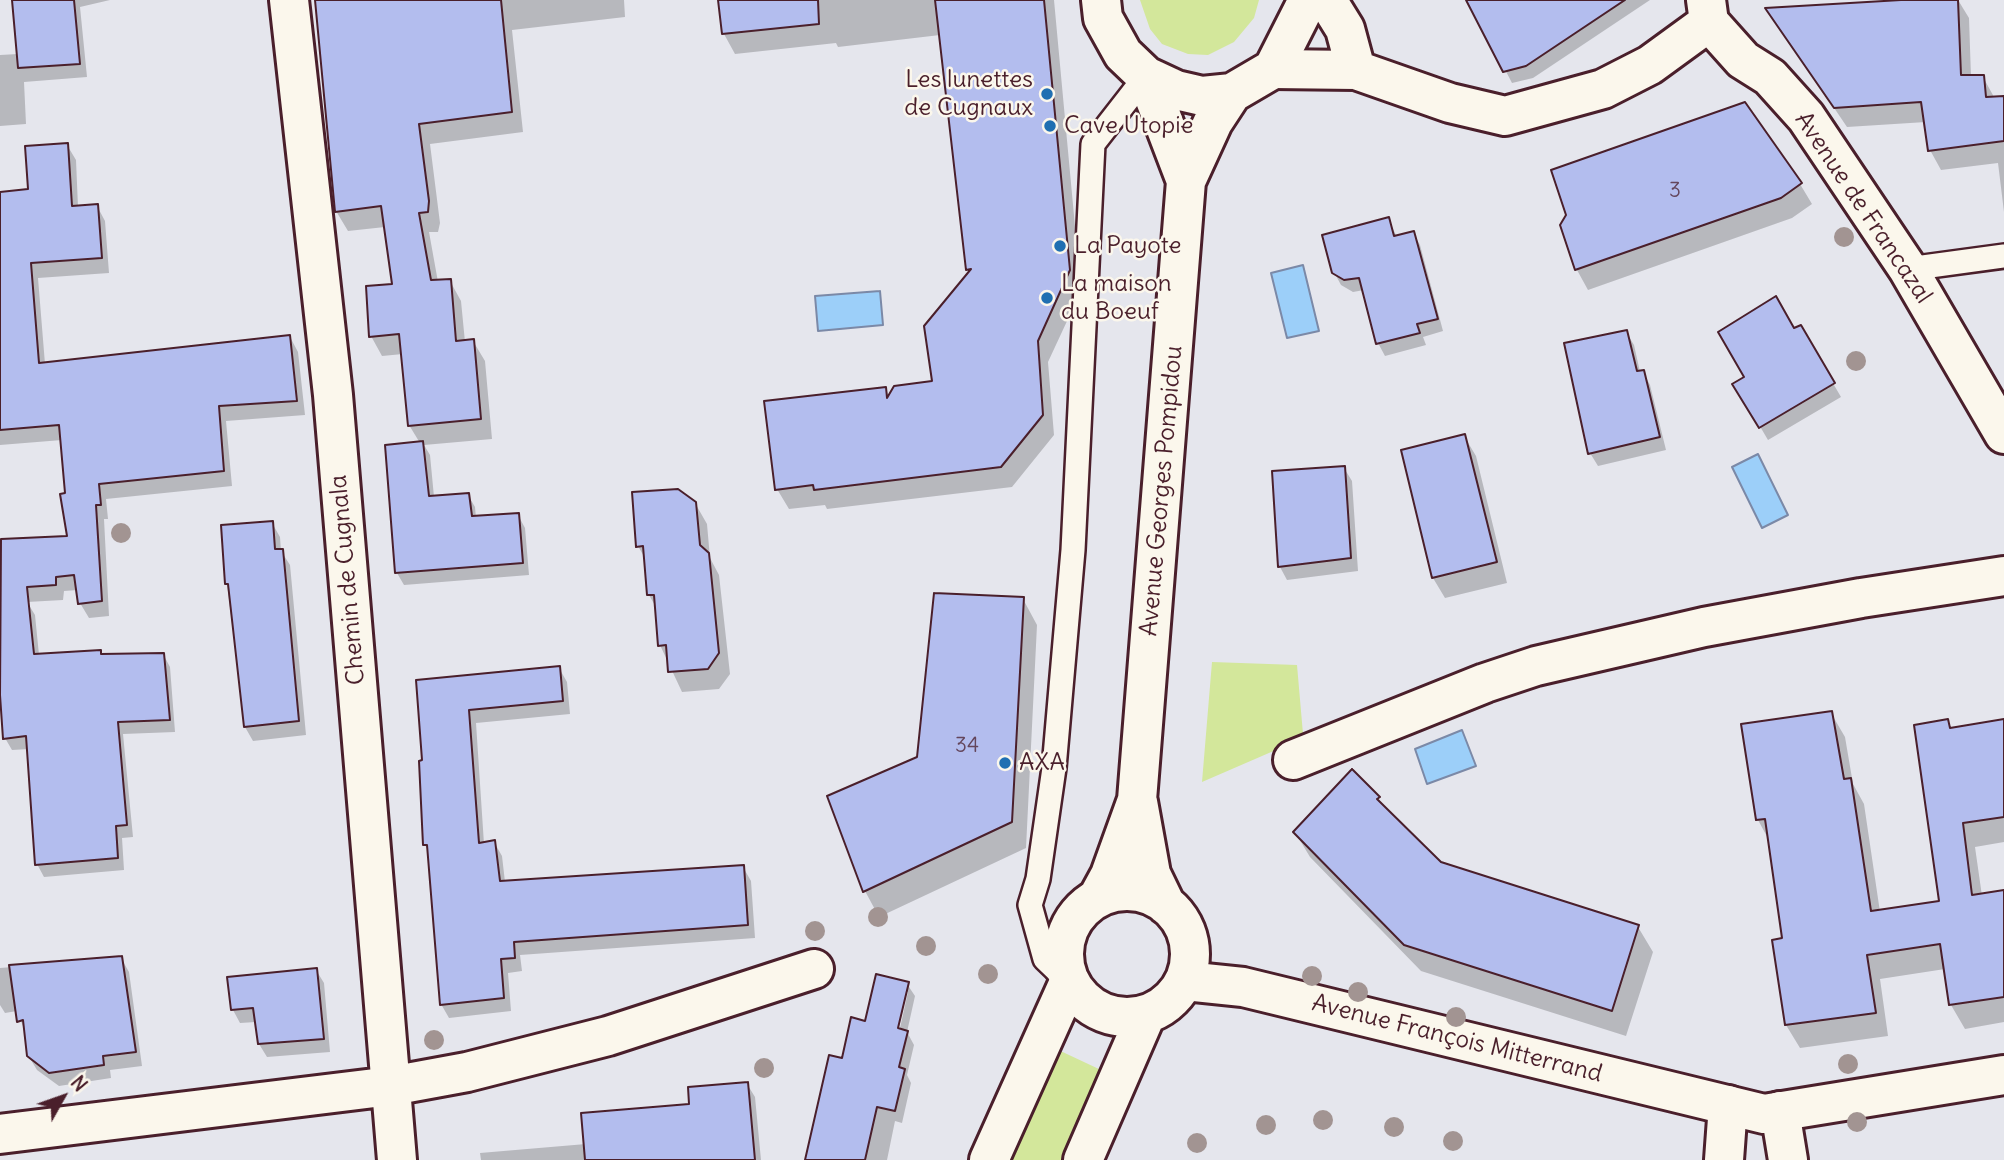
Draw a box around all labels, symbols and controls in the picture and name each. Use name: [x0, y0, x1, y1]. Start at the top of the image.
place label: Les lunettes de Cugnaux: [904, 66, 1033, 122]
marker: Les lunettes de Cugnaux: [1039, 86, 1055, 102]
street label: Avenue de Francazal: [1788, 107, 1938, 309]
place label: Cave Utopie: [1064, 112, 1194, 140]
marker: Cave Utopie: [1042, 118, 1058, 134]
house number: 3: [1669, 178, 1681, 204]
place label: La Payote: [1074, 232, 1181, 260]
marker: La Payote: [1052, 238, 1068, 254]
place label: La maison du Boeuf: [1061, 270, 1172, 326]
marker: La maison du Boeuf: [1039, 290, 1055, 306]
street label: Avenue Georges Pompidou: [1135, 345, 1189, 637]
street label: Chemin de Cugnala: [324, 474, 372, 686]
house number: 34: [955, 733, 979, 759]
place label: AXA: [1019, 749, 1065, 777]
marker: AXA: [997, 755, 1013, 771]
street label: Avenue François Mitterrand: [1309, 989, 1605, 1089]
north arrow: [28, 1062, 98, 1132]
text: N: [66, 1071, 92, 1096]

